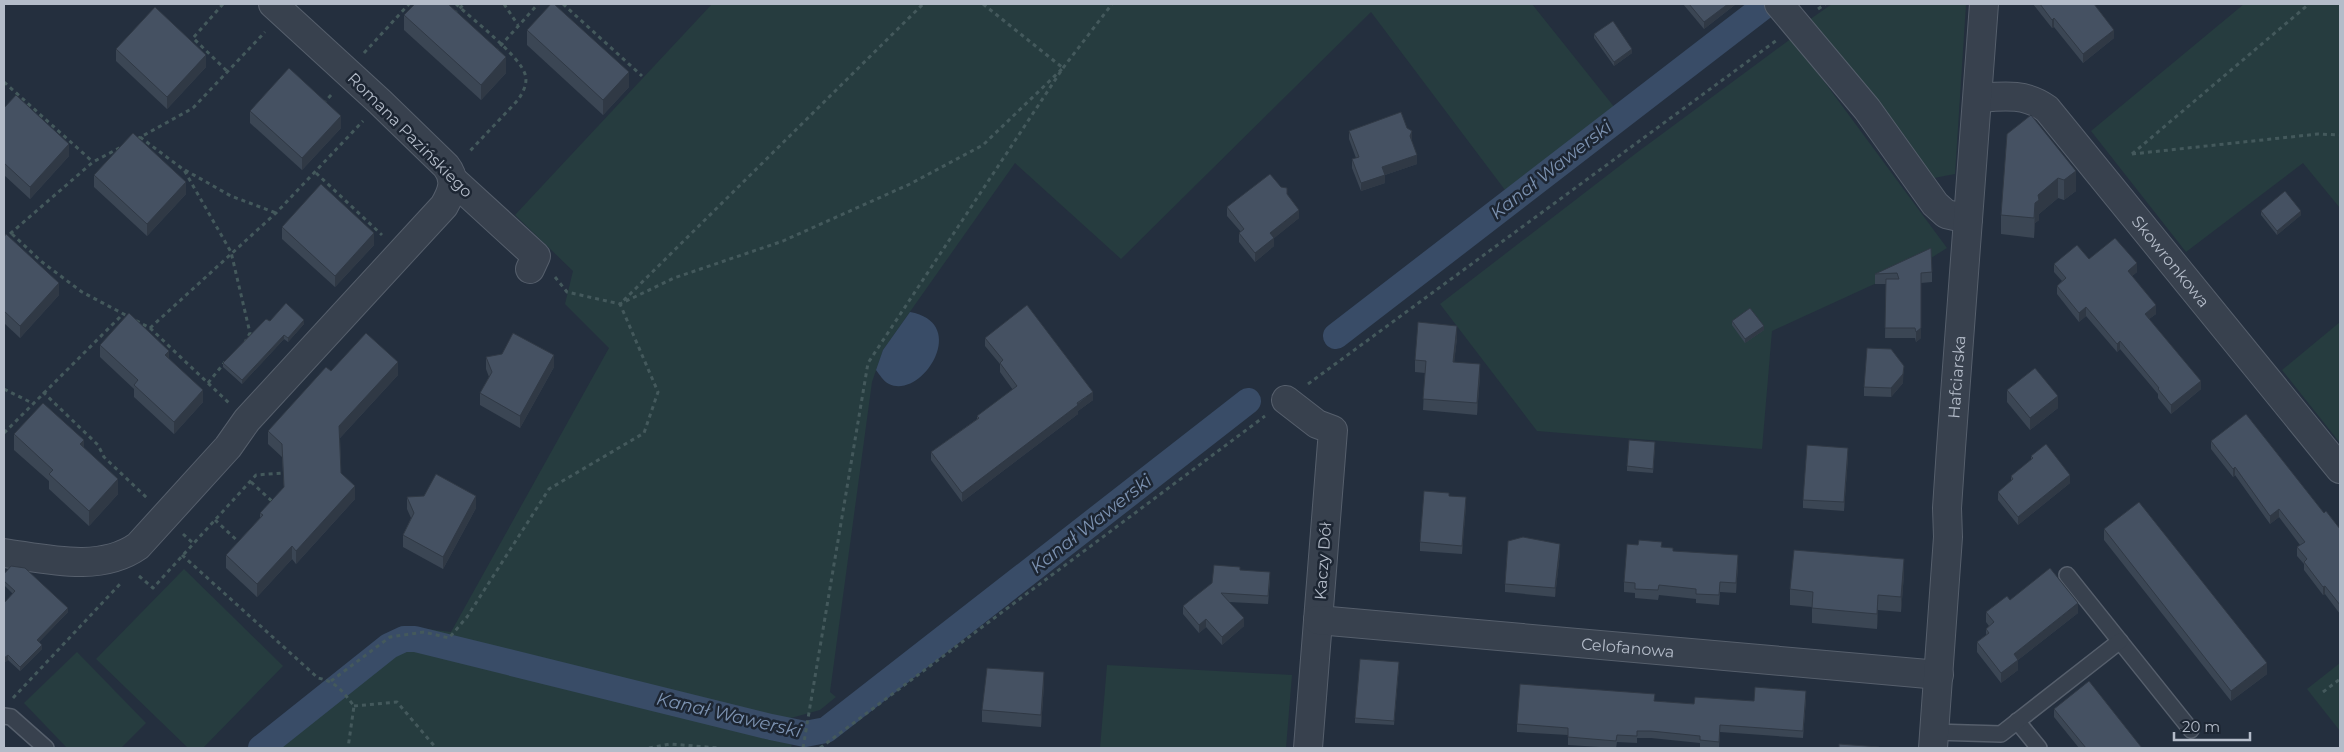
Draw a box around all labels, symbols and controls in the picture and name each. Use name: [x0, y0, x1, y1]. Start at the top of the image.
street label: Romana Pazińskiego: [344, 69, 476, 201]
water label: Kanał Wawerski: [1486, 116, 1616, 224]
street label: Skowronkowa: [2128, 212, 2214, 311]
street label: Hafciarska: [1944, 335, 1969, 419]
water label: Kanał Wawerski: [1026, 470, 1156, 578]
street label: Kaczy Dół: [1311, 521, 1335, 601]
street label: Celofanowa: [1580, 634, 1675, 661]
water label: Kanał Wawerski: [654, 688, 804, 742]
scale bar: [2174, 710, 2250, 742]
text: 20 m: [2182, 717, 2220, 736]

